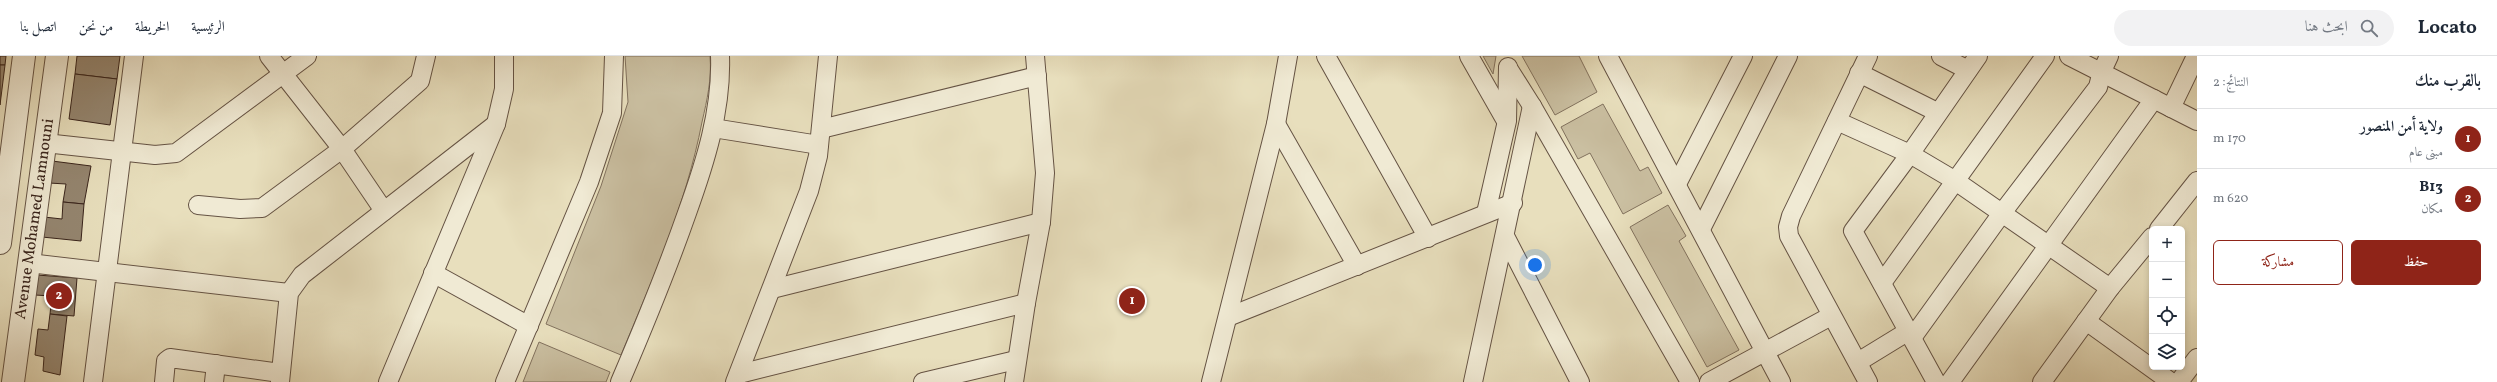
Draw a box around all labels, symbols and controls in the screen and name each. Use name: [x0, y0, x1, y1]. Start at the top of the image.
search box: [2114, 10, 2394, 46]
text: Locato: [2418, 15, 2477, 41]
text: ابحث هنا: [2305, 17, 2348, 38]
icon: search: [2358, 17, 2380, 39]
text: اتصل بنا: [20, 18, 57, 37]
text: من نحن: [79, 18, 113, 37]
text: الخريطة: [135, 18, 169, 37]
text: الرئيسية: [191, 18, 225, 37]
text: بالقرب منك: [2415, 70, 2481, 93]
text: النتائج: 2: [2213, 74, 2248, 92]
street label: Avenue Mohamed Lamnouni: [10, 117, 60, 321]
text: ولاية أمن المنصور: [2360, 117, 2443, 138]
text: 170 m: [2213, 130, 2246, 148]
text: 1: [2465, 130, 2471, 148]
text: مبنى عام: [2409, 144, 2443, 162]
text: B13: [2419, 177, 2443, 198]
text: 620 m: [2213, 190, 2248, 208]
text: 2: [2465, 190, 2471, 208]
text: مكان: [2421, 201, 2443, 219]
map controls: [2149, 226, 2185, 370]
button: +: [2149, 226, 2185, 262]
button: مشاركة: [2213, 240, 2343, 285]
button: حفظ: [2351, 240, 2481, 285]
your location: [1525, 255, 1545, 275]
button: −: [2149, 262, 2185, 298]
pin: 2: [46, 281, 72, 311]
pin: 1: [1119, 286, 1145, 316]
button: locate: [2149, 298, 2185, 334]
button: layers: [2149, 334, 2185, 370]

